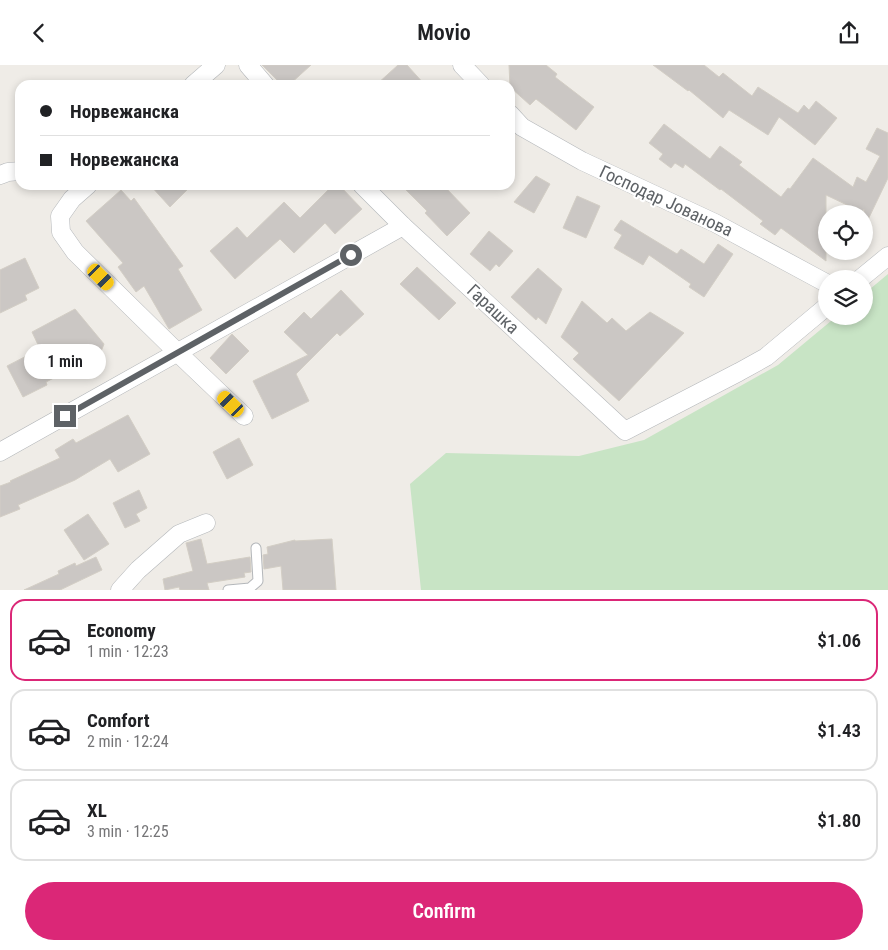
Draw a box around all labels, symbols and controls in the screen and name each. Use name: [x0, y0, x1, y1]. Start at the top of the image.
icon: back: [25, 19, 53, 47]
icon: share: [835, 19, 863, 47]
text: Movio: [417, 20, 471, 45]
text: Норвежанска: [70, 100, 179, 123]
text: Норвежанска: [70, 148, 179, 171]
street label: Господар Јованова: [596, 160, 736, 241]
map controls: [818, 205, 873, 325]
button: locate: [818, 205, 873, 260]
route start: [340, 244, 362, 266]
car: [85, 261, 116, 293]
button: layers: [818, 270, 873, 325]
street label: Гарашка: [463, 279, 524, 338]
callout: 1 min: [24, 343, 106, 379]
text: 1 min: [47, 352, 83, 371]
car: [214, 388, 247, 420]
route end: [54, 405, 76, 427]
icon: car: [27, 618, 72, 663]
text: Economy: [87, 619, 156, 642]
text: $1.06: [817, 629, 861, 652]
text: 1 min · 12:23: [87, 642, 169, 661]
icon: car: [27, 708, 72, 753]
text: Comfort: [87, 709, 150, 732]
text: $1.43: [817, 719, 861, 742]
text: 2 min · 12:24: [87, 732, 169, 751]
icon: car: [27, 798, 72, 843]
text: XL: [87, 799, 107, 822]
text: $1.80: [817, 809, 861, 832]
text: 3 min · 12:25: [87, 822, 169, 841]
button: Confirm: [25, 882, 863, 940]

